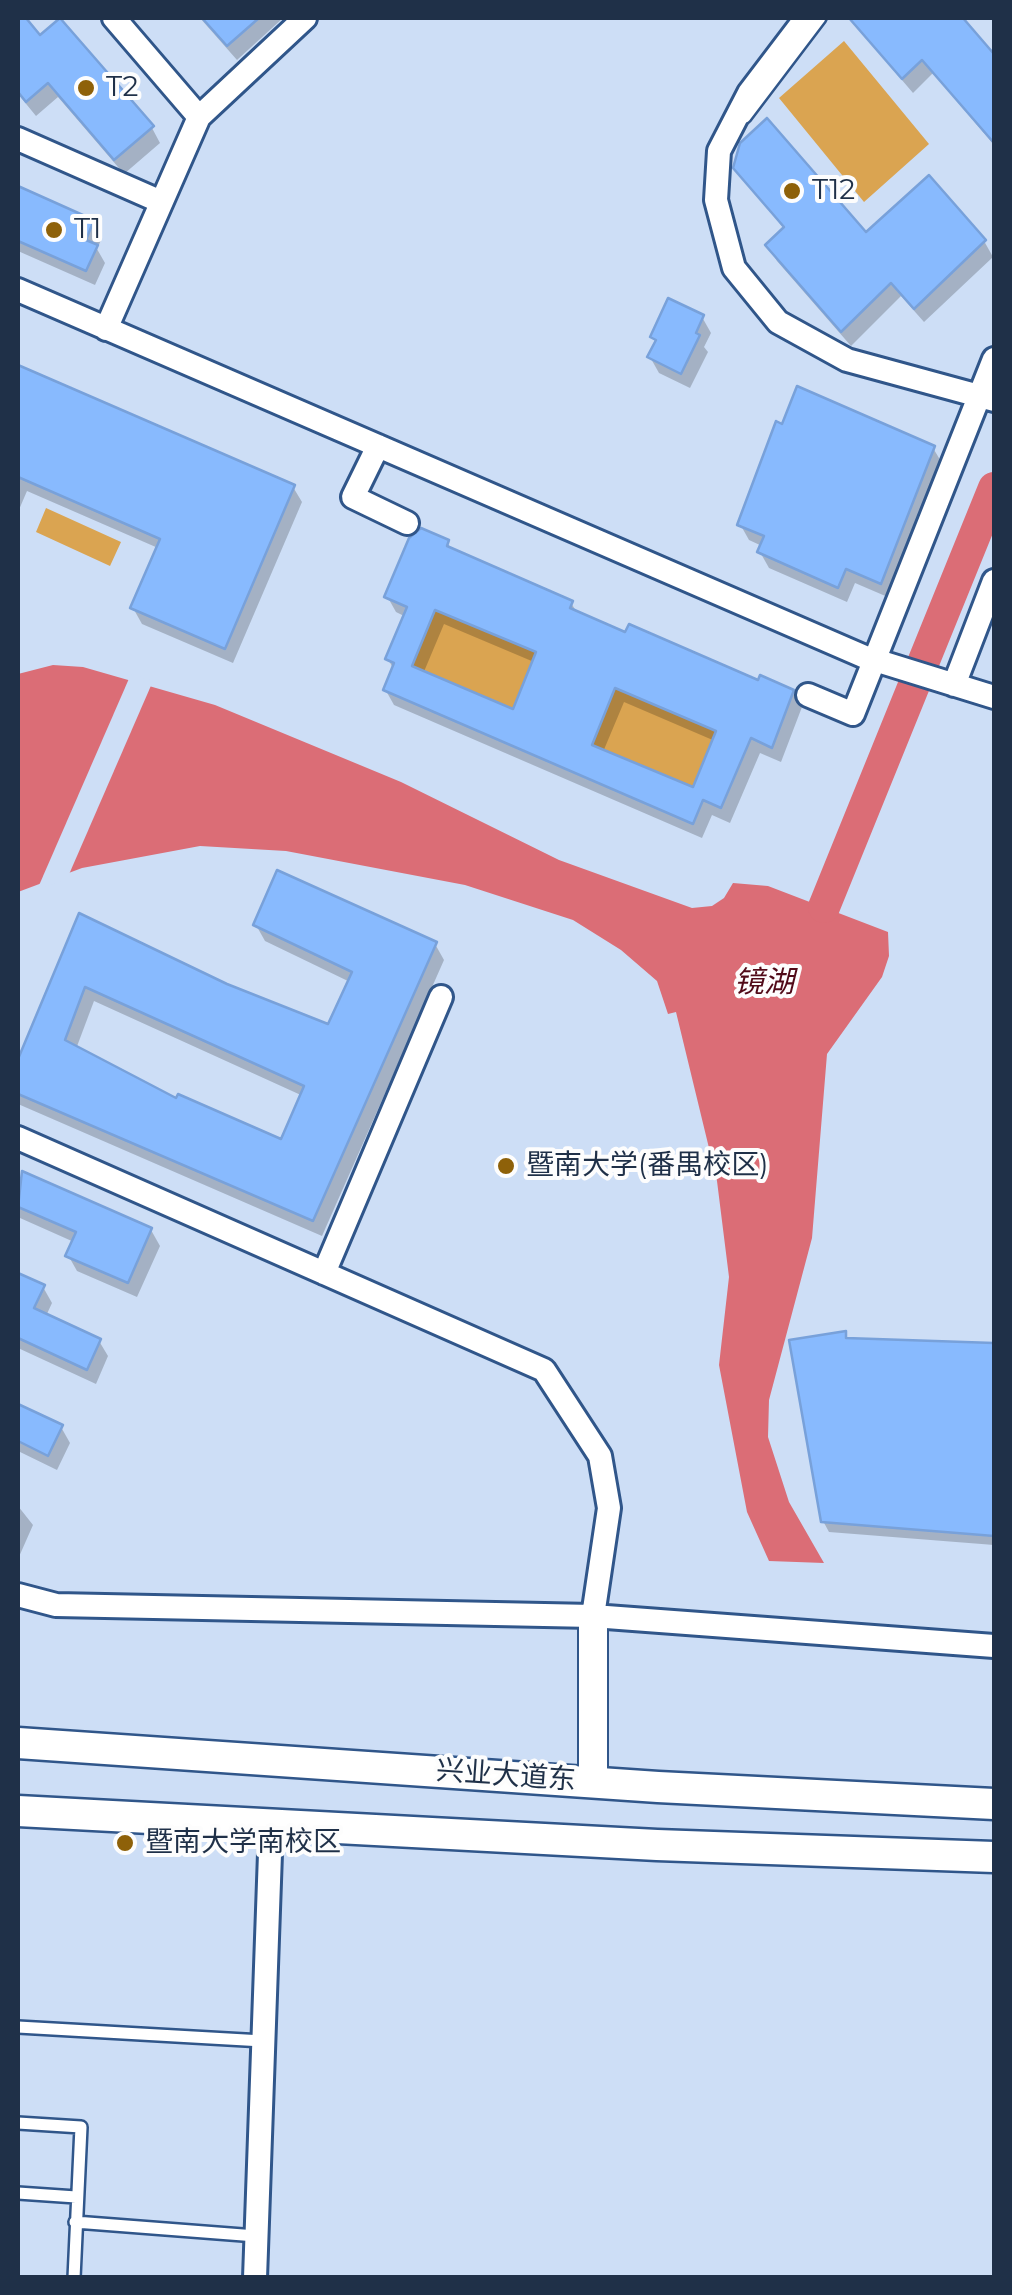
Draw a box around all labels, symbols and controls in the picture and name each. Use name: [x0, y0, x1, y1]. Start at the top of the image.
place label: T2: [106, 71, 138, 105]
marker: T2: [75, 77, 97, 99]
place label: T12: [812, 174, 855, 208]
marker: T12: [781, 180, 803, 202]
place label: T1: [74, 213, 101, 247]
marker: T1: [43, 219, 65, 241]
water label: 镜湖: [734, 965, 794, 1001]
place label: 暨南大学(番禺校区): [526, 1149, 768, 1183]
marker: 暨南大学(番禺校区): [495, 1155, 517, 1177]
street label: 兴业大道东: [435, 1754, 577, 1798]
place label: 暨南大学南校区: [145, 1826, 341, 1860]
marker: 暨南大学南校区: [114, 1832, 136, 1854]

